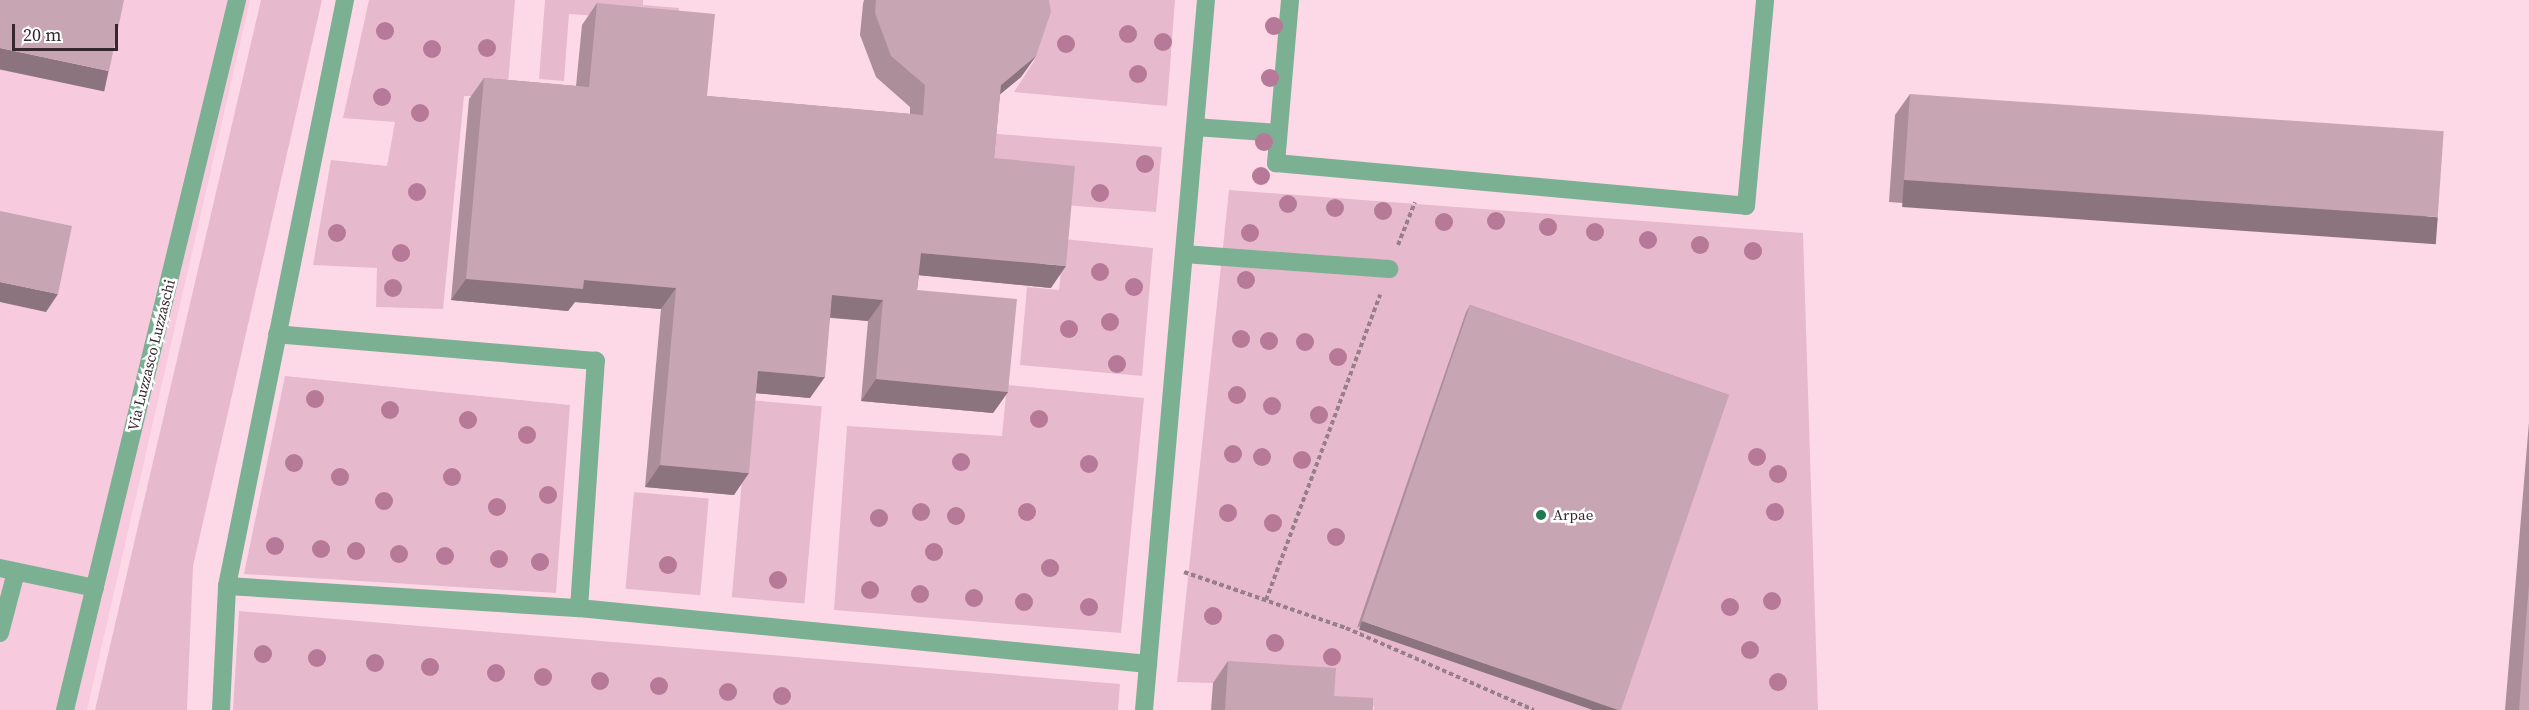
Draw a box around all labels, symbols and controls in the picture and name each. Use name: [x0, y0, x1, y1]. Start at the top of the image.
scale bar: [15, 12, 122, 50]
text: 20 m: [23, 22, 61, 47]
street label: Via Luzzasco Luzzaschi: [123, 278, 179, 432]
place label: Arpae: [1553, 506, 1593, 524]
marker: Arpae: [1534, 508, 1548, 522]

